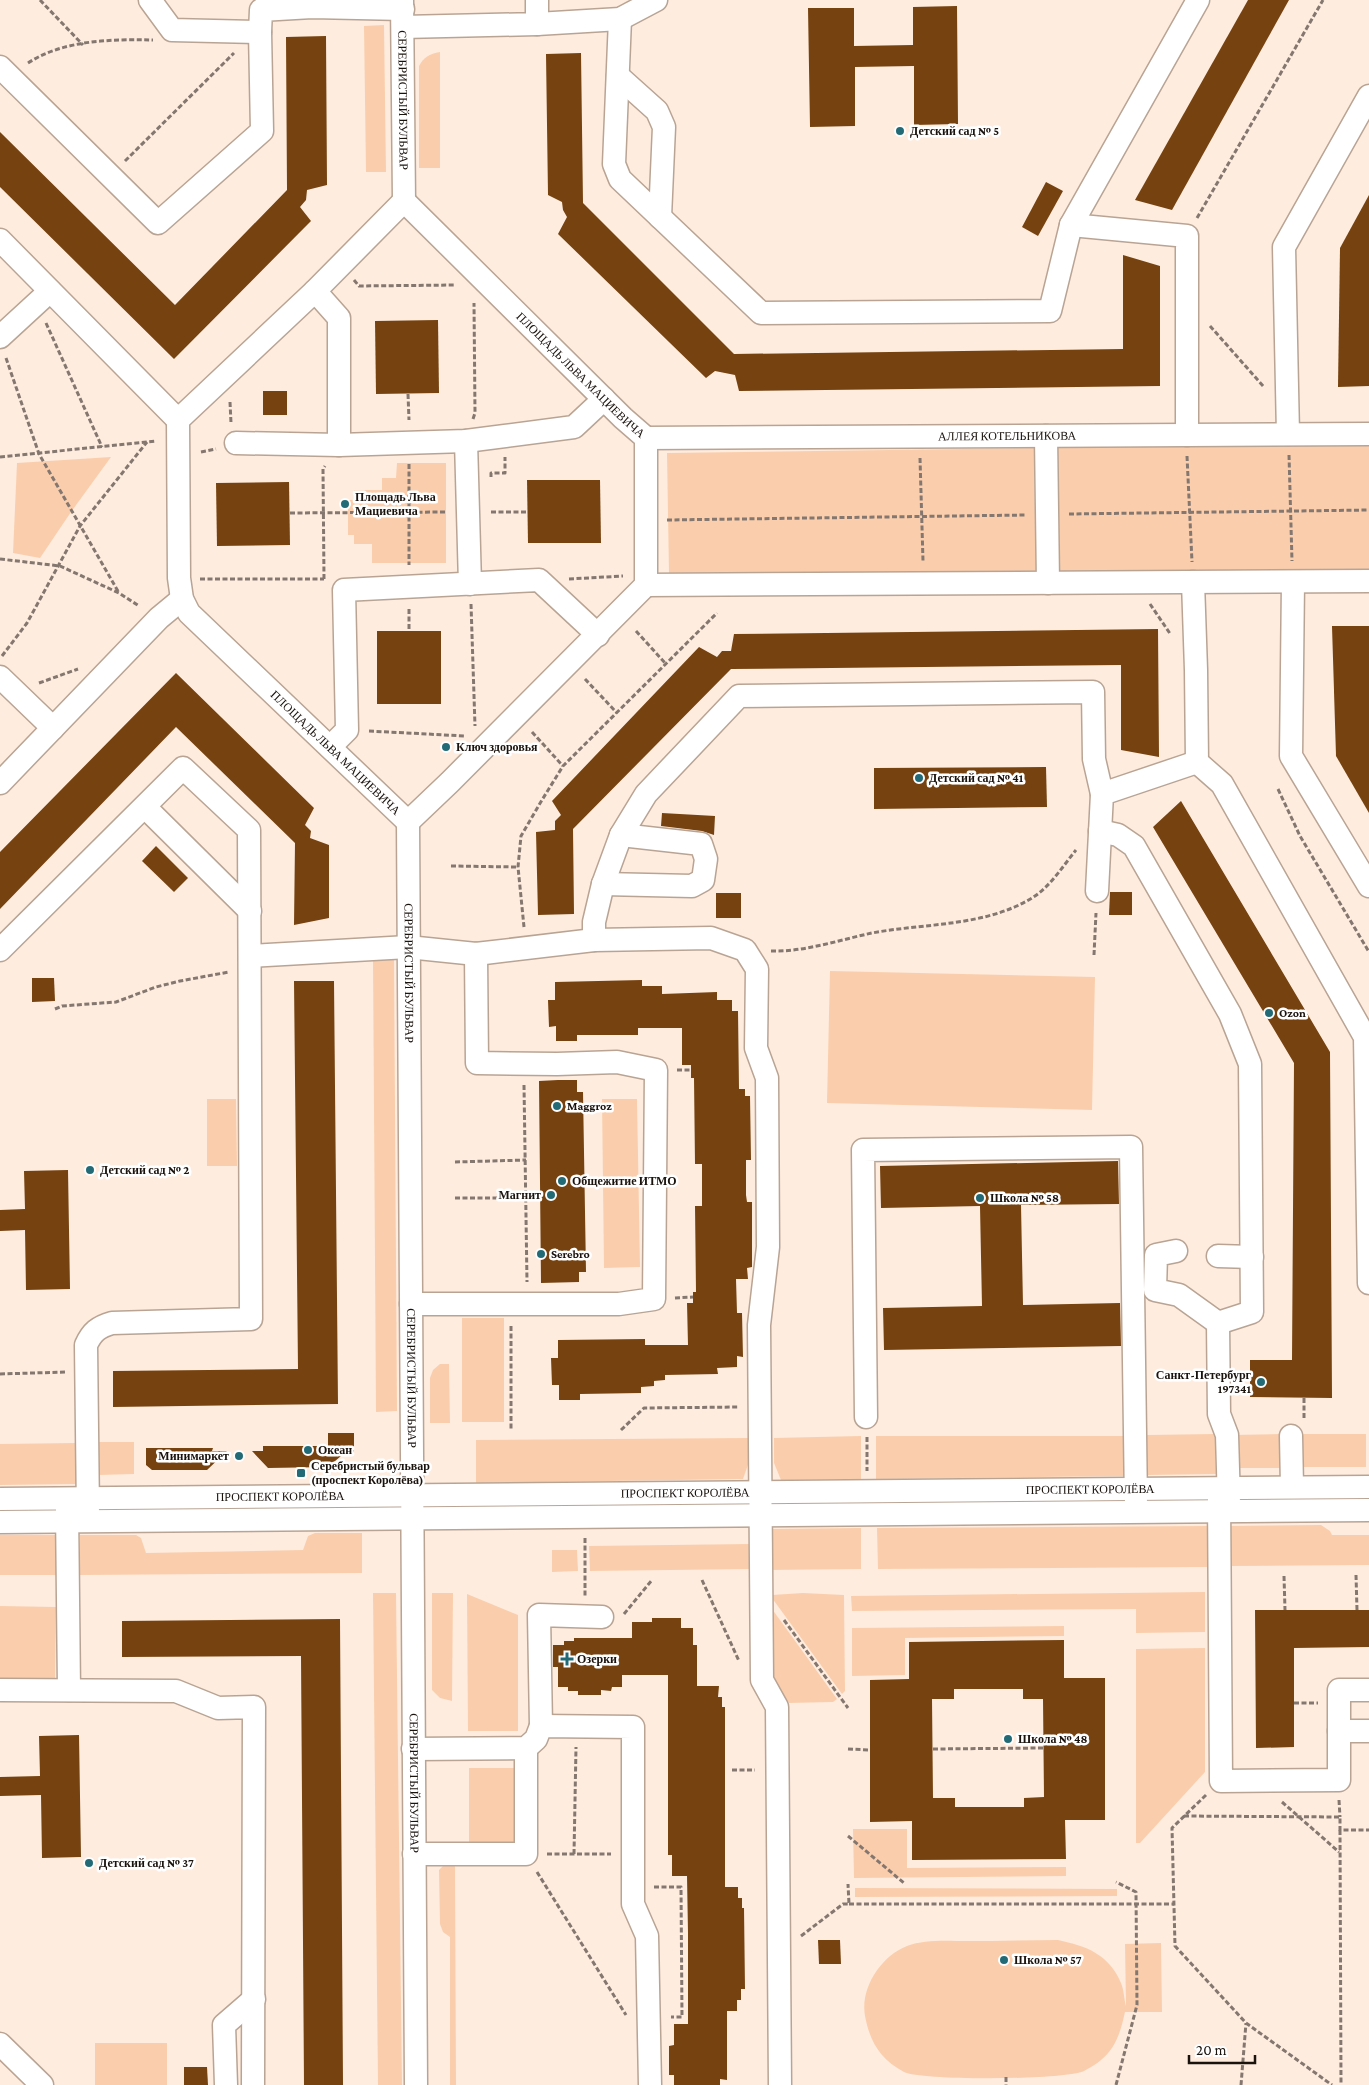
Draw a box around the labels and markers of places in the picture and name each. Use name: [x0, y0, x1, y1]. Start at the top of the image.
place label: Детский сад № 5: [910, 124, 999, 138]
marker: Детский сад № 5: [894, 125, 906, 137]
place label: Площадь Льва Мациевича: [355, 490, 436, 518]
marker: Площадь Льва Мациевича: [339, 498, 351, 510]
place label: Ключ здоровья: [456, 740, 538, 754]
marker: Ключ здоровья: [440, 741, 452, 753]
place label: Детский сад № 41: [929, 771, 1024, 785]
marker: Детский сад № 41: [913, 772, 925, 784]
place label: Ozon: [1279, 1006, 1306, 1020]
marker: Ozon: [1263, 1007, 1275, 1019]
place label: Maggroz: [567, 1099, 612, 1113]
marker: Maggroz: [551, 1100, 563, 1112]
place label: Детский сад № 2: [100, 1163, 189, 1177]
marker: Детский сад № 2: [84, 1164, 96, 1176]
place label: Общежитие ИТМО: [572, 1174, 677, 1188]
marker: Общежитие ИТМО: [556, 1175, 568, 1187]
place label: Магнит: [499, 1188, 541, 1202]
marker: Магнит: [545, 1189, 557, 1201]
place label: Школа № 58: [990, 1191, 1059, 1205]
marker: Школа № 58: [974, 1192, 986, 1204]
place label: Serebro: [551, 1247, 590, 1261]
marker: Serebro: [535, 1248, 547, 1260]
place label: Санкт-Петербург 197341: [1156, 1368, 1252, 1396]
marker: Санкт-Петербург 197341: [1255, 1376, 1267, 1388]
place label: Океан: [318, 1443, 352, 1457]
marker: Океан: [302, 1444, 314, 1456]
place label: Минимаркет: [158, 1449, 229, 1463]
marker: Минимаркет: [233, 1450, 245, 1462]
place label: Серебристый бульвар (проспект Королёва): [311, 1459, 430, 1487]
marker: Серебристый бульвар (проспект Королёва): [295, 1467, 307, 1479]
place label: Озерки: [577, 1652, 617, 1666]
marker: Озерки: [561, 1653, 573, 1665]
place label: Школа № 48: [1018, 1732, 1088, 1746]
marker: Школа № 48: [1002, 1733, 1014, 1745]
place label: Детский сад № 37: [99, 1856, 194, 1870]
marker: Детский сад № 37: [83, 1857, 95, 1869]
place label: Школа № 57: [1014, 1953, 1082, 1967]
marker: Школа № 57: [998, 1954, 1010, 1966]

